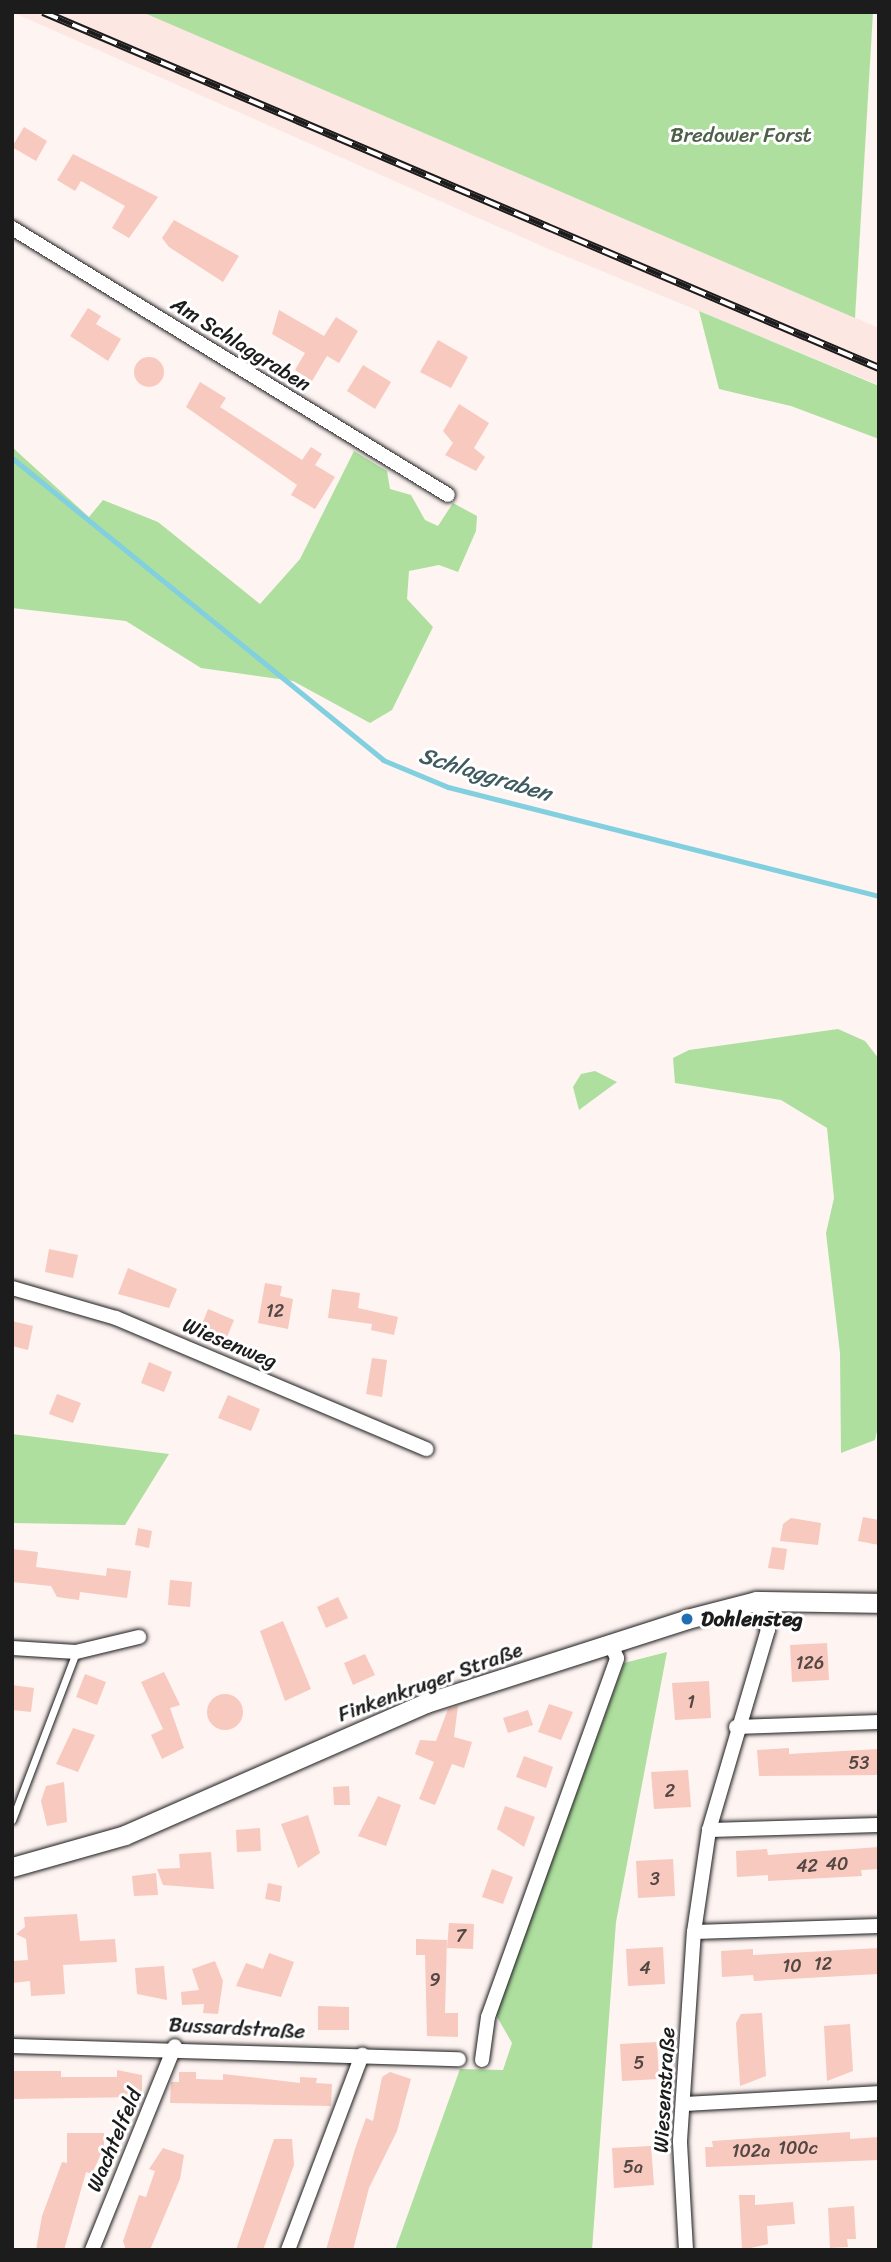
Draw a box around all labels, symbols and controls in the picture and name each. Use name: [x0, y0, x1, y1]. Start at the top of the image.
park label: Bredower Forst: [670, 122, 812, 148]
street label: Am Schlaggraben: [167, 291, 315, 397]
water label: Schlaggraben: [416, 742, 554, 808]
house number: 12: [266, 1300, 284, 1322]
street label: Wiesenweg: [179, 1312, 281, 1374]
place label: Dohlensteg: [701, 1606, 803, 1632]
marker: Dohlensteg: [679, 1611, 695, 1627]
street label: Finkenkruger Straße: [334, 1637, 526, 1727]
house number: 126: [796, 1652, 824, 1674]
house number: 1: [687, 1691, 695, 1713]
house number: 53: [849, 1752, 869, 1774]
house number: 2: [665, 1780, 675, 1802]
house number: 40: [826, 1853, 848, 1875]
house number: 42: [796, 1855, 818, 1877]
house number: 3: [650, 1868, 660, 1890]
house number: 7: [456, 1925, 466, 1947]
house number: 12: [814, 1953, 832, 1975]
house number: 10: [782, 1955, 802, 1977]
house number: 4: [639, 1957, 651, 1979]
house number: 9: [429, 1969, 441, 1991]
street label: Bussardstraße: [168, 2012, 306, 2044]
street label: Wiesenstraße: [648, 2026, 680, 2154]
house number: 5: [634, 2052, 644, 2074]
street label: Wachtelfeld: [81, 2085, 147, 2195]
house number: 100c: [778, 2137, 818, 2159]
house number: 102a: [732, 2140, 770, 2162]
house number: 5a: [623, 2156, 643, 2178]

